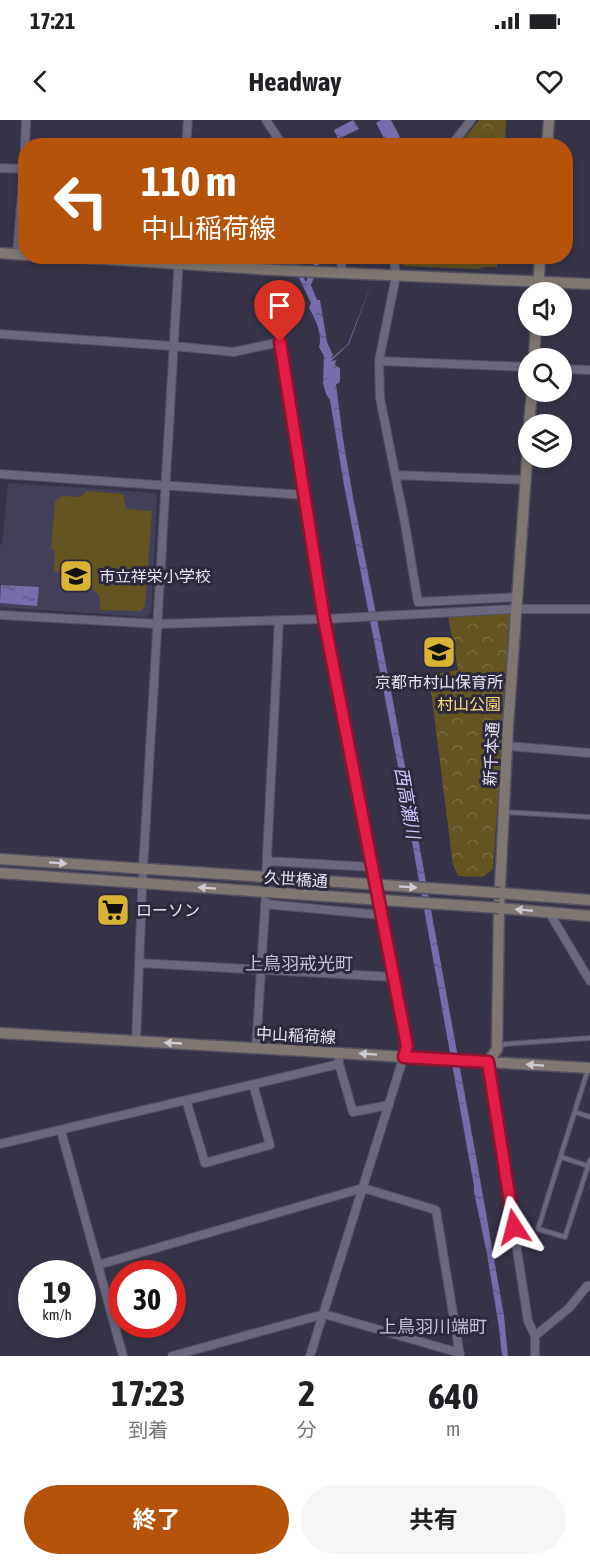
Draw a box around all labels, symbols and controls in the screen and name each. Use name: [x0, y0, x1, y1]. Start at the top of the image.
text: 17:21: [30, 8, 75, 34]
icon: back: [24, 65, 57, 98]
icon: heart: [533, 65, 566, 98]
text: Headway: [249, 66, 341, 97]
text: 110 m: [141, 157, 236, 205]
icon: left: [42, 162, 120, 240]
text: 中山稲荷線: [141, 213, 276, 244]
pin: [254, 280, 305, 342]
map controls: [518, 282, 572, 468]
button: sound: [518, 282, 572, 336]
icon: arrive: [263, 289, 296, 322]
button: search: [518, 348, 572, 402]
button: layers: [518, 414, 572, 468]
school or university icon: 市立祥栄小学校: [58, 558, 94, 594]
place label: 市立祥栄小学校: [99, 567, 211, 585]
school or university icon: 京都市村山保育所: [421, 634, 457, 670]
place label: 京都市村山保育所: [375, 673, 503, 691]
park label: 村山公園: [437, 695, 501, 713]
street label: 新千本通: [480, 722, 502, 786]
water label: 西高瀬川: [391, 766, 424, 842]
one-way arrow: [49, 858, 68, 867]
street label: 久世橋通: [263, 868, 329, 890]
one-way arrow: [399, 882, 418, 892]
one-way arrow: [198, 883, 217, 893]
supermarket icon: ローソン: [95, 892, 131, 928]
place label: ローソン: [136, 901, 200, 919]
one-way arrow: [514, 905, 533, 915]
district label: 上鳥羽戒光町: [245, 953, 353, 974]
street label: 中山稲荷線: [256, 1024, 336, 1046]
one-way arrow: [164, 1038, 183, 1047]
one-way arrow: [358, 1050, 377, 1059]
one-way arrow: [526, 1060, 545, 1070]
position arrow: [482, 1195, 546, 1259]
speed limit sign: 30: [108, 1260, 186, 1338]
text: 19: [43, 1275, 71, 1309]
text: km/h: [42, 1306, 72, 1323]
district label: 上鳥羽川端町: [379, 1316, 487, 1337]
text: 17:23: [111, 1372, 185, 1414]
text: 2: [298, 1372, 315, 1414]
text: 640: [428, 1375, 479, 1417]
text: m: [446, 1417, 461, 1440]
text: 到着: [128, 1418, 168, 1441]
text: 分: [297, 1418, 317, 1441]
button: 終了: [24, 1485, 289, 1554]
button: 共有: [301, 1485, 566, 1554]

